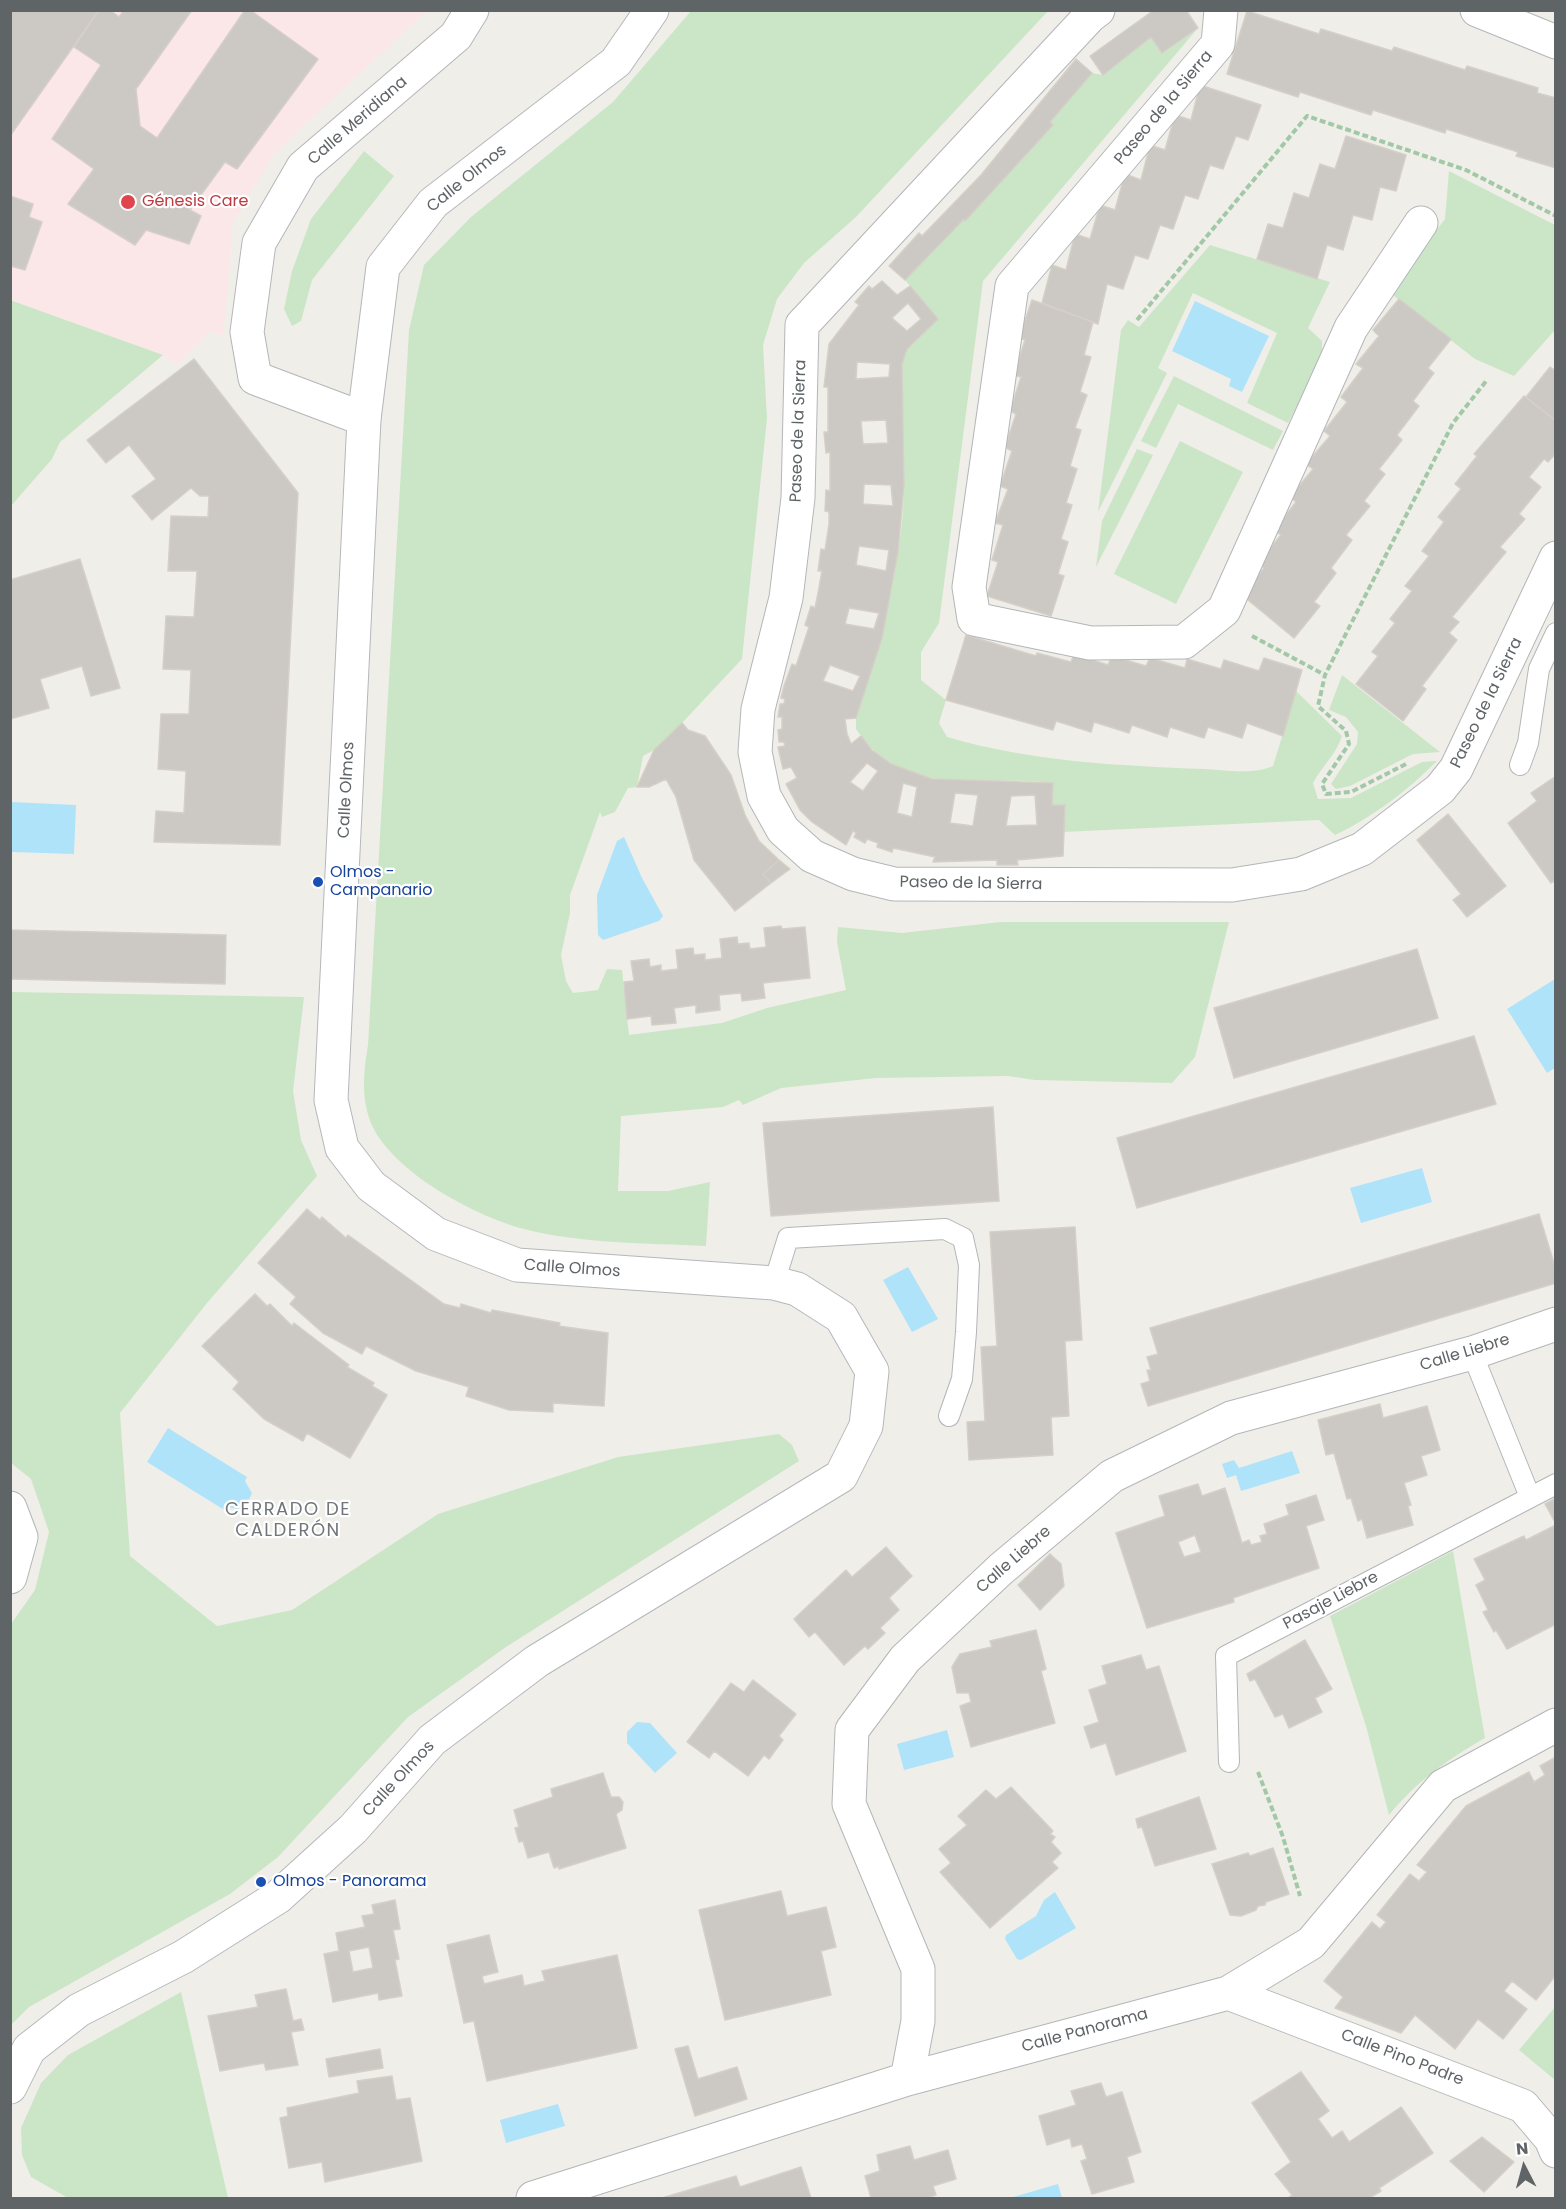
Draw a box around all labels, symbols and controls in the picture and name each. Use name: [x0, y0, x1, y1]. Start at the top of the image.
street label: Paseo de la Sierra: [1111, 47, 1217, 169]
street label: Calle Meridiana: [304, 73, 412, 169]
street label: Calle Olmos: [423, 141, 511, 217]
place label: Génesis Care: [142, 192, 248, 212]
marker: Génesis Care: [119, 193, 137, 211]
street label: Paseo de la Sierra: [787, 359, 811, 503]
street label: Paseo de la Sierra: [1447, 635, 1527, 771]
street label: Calle Olmos: [335, 741, 359, 839]
place label: Olmos - Campanario: [330, 863, 432, 901]
street label: Paseo de la Sierra: [899, 873, 1043, 895]
marker: Olmos - Campanario: [311, 875, 325, 889]
street label: Calle Olmos: [523, 1256, 621, 1282]
street label: Calle Liebre: [1418, 1330, 1512, 1376]
district label: CERRADO DE CALDERÓN: [225, 1499, 351, 1541]
street label: Calle Liebre: [973, 1522, 1055, 1598]
street label: Pasaje Liebre: [1280, 1568, 1382, 1634]
street label: Calle Olmos: [359, 1737, 439, 1821]
place label: Olmos - Panorama: [273, 1872, 427, 1892]
marker: Olmos - Panorama: [254, 1875, 268, 1889]
street label: Calle Panorama: [1020, 2005, 1150, 2057]
street label: Calle Pino Padre: [1338, 2026, 1466, 2090]
north arrow: [1494, 2137, 1554, 2197]
text: N: [1515, 2137, 1529, 2161]

